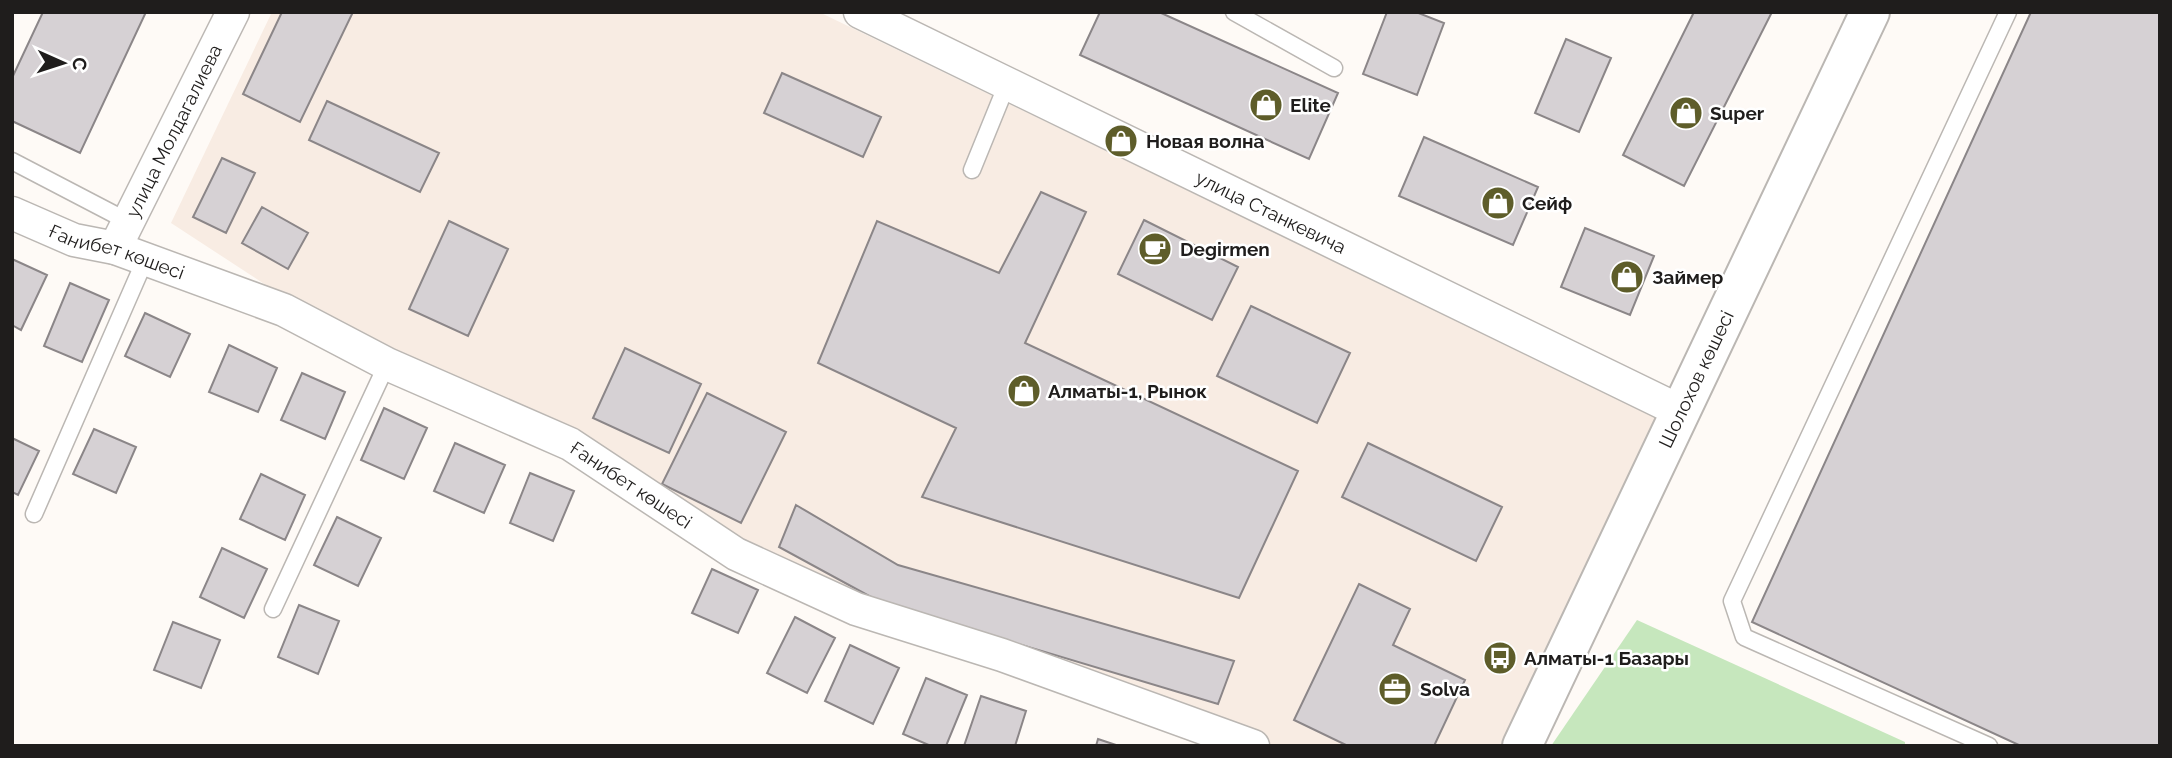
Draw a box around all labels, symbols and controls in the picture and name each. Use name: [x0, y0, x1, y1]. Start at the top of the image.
north arrow: [28, 28, 98, 98]
street label: улица Молдагалиева: [121, 41, 226, 221]
text: С: [69, 57, 91, 71]
shop icon: Elite: [1247, 86, 1285, 124]
place label: Elite: [1290, 94, 1331, 116]
shop icon: Super: [1667, 94, 1705, 132]
place label: Super: [1710, 102, 1765, 124]
shop icon: Новая волна: [1102, 122, 1140, 160]
place label: Новая волна: [1146, 130, 1264, 152]
street label: улица Станкевича: [1192, 166, 1350, 258]
shop icon: Сейф: [1479, 184, 1517, 222]
place label: Сейф: [1522, 192, 1572, 214]
street label: Ғанибет көшесі: [46, 219, 187, 284]
cafe icon: Degirmen: [1136, 230, 1174, 268]
place label: Degirmen: [1180, 238, 1270, 260]
shop icon: Займер: [1608, 258, 1646, 296]
place label: Займер: [1652, 266, 1723, 288]
street label: Шолохов көшесі: [1654, 307, 1738, 451]
shop icon: Алматы-1, Рынок: [1005, 372, 1043, 410]
place label: Алматы-1, Рынок: [1048, 380, 1207, 402]
street label: Ғанибет көшесі: [566, 436, 696, 533]
bus stop icon: Алматы-1 Базары: [1481, 639, 1519, 677]
place label: Алматы-1 Базары: [1524, 647, 1689, 669]
office icon: Solva: [1376, 670, 1414, 708]
place label: Solva: [1420, 678, 1470, 700]

